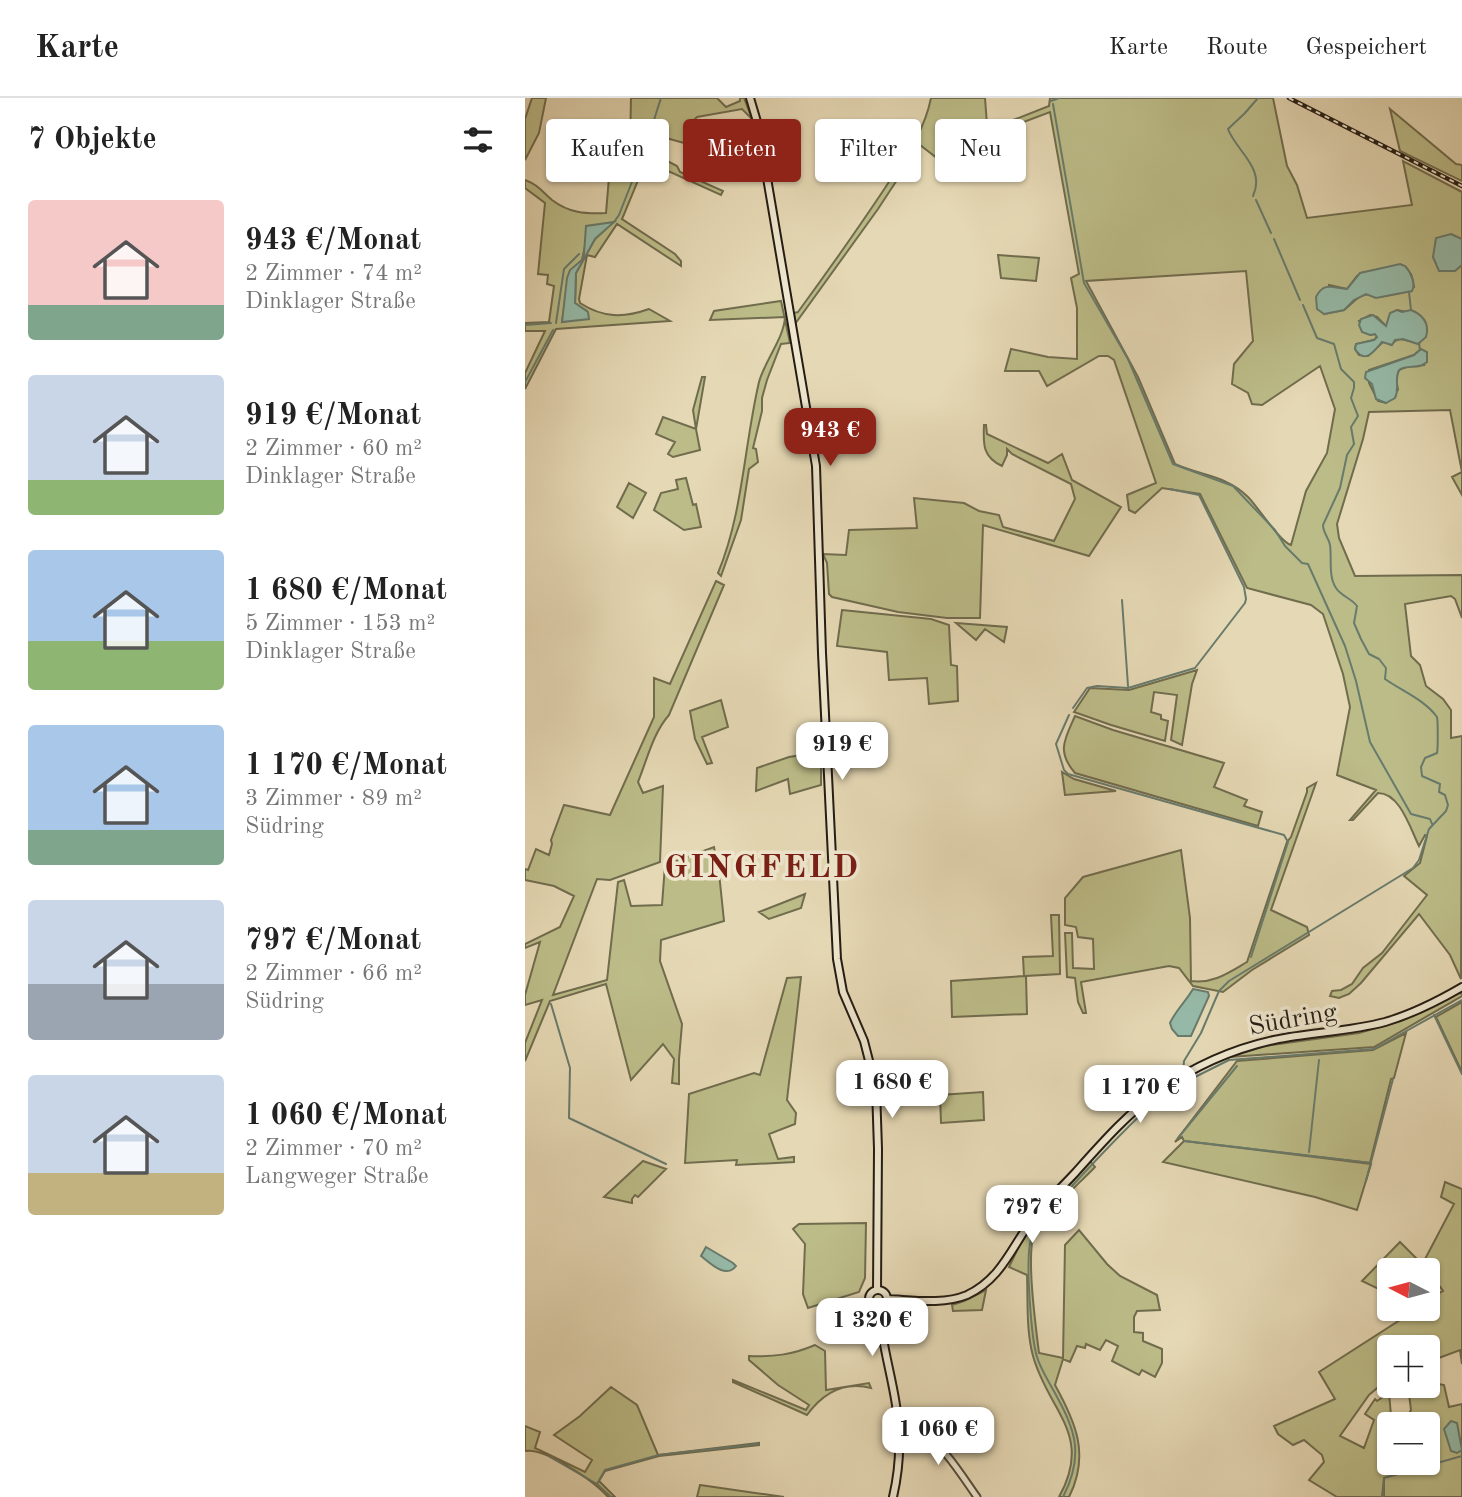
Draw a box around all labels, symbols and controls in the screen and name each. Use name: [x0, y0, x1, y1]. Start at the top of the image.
text: Karte: [35, 32, 119, 65]
text: Karte: [1109, 36, 1168, 60]
text: Route: [1206, 36, 1268, 60]
text: Gespeichert: [1306, 36, 1427, 60]
chip: Kaufen: [546, 119, 669, 182]
chip: Mieten: [683, 119, 801, 182]
chip: Filter: [815, 119, 921, 182]
chip: Neu: [935, 119, 1026, 182]
icon: filters: [459, 121, 497, 159]
text: 7 Objekte: [28, 125, 157, 155]
text: 943 €/Monat: [245, 226, 421, 256]
icon: home: [84, 228, 168, 312]
text: 2 Zimmer · 74 m²: [245, 262, 422, 285]
text: Dinklager Straße: [245, 290, 416, 313]
text: 919 €/Monat: [245, 401, 421, 431]
icon: home: [84, 403, 168, 487]
pin: 943 €: [781, 408, 879, 468]
text: 943 €: [800, 419, 860, 442]
text: 2 Zimmer · 60 m²: [245, 437, 422, 460]
text: Dinklager Straße: [245, 465, 416, 488]
text: 1 680 €/Monat: [245, 576, 447, 606]
icon: home: [84, 578, 168, 662]
text: 5 Zimmer · 153 m²: [245, 612, 435, 635]
text: Dinklager Straße: [245, 640, 416, 663]
pin: 919 €: [793, 722, 891, 782]
text: 919 €: [812, 733, 872, 756]
text: 1 170 €/Monat: [245, 751, 447, 781]
icon: home: [84, 753, 168, 837]
text: 3 Zimmer · 89 m²: [245, 787, 422, 810]
text: Südring: [245, 815, 324, 838]
district label: GINGFELD: [664, 852, 860, 885]
text: 797 €/Monat: [245, 926, 421, 956]
icon: home: [84, 928, 168, 1012]
text: 2 Zimmer · 66 m²: [245, 962, 422, 985]
text: Südring: [245, 990, 324, 1013]
street label: Südring: [1247, 999, 1339, 1041]
pin: 1 680 €: [827, 1060, 957, 1120]
pin: 1 170 €: [1075, 1066, 1205, 1125]
text: 1 680 €: [852, 1071, 932, 1094]
text: 1 170 €: [1100, 1076, 1180, 1099]
text: 1 060 €/Monat: [245, 1101, 447, 1131]
icon: home: [84, 1103, 168, 1187]
text: 2 Zimmer · 70 m²: [245, 1137, 422, 1160]
text: Langweger Straße: [245, 1165, 429, 1188]
pin: 797 €: [983, 1186, 1081, 1245]
text: 797 €: [1002, 1196, 1062, 1219]
north arrow: [1377, 1258, 1440, 1321]
map controls: [1377, 1258, 1440, 1475]
pin: 1 320 €: [807, 1298, 937, 1358]
text: 1 320 €: [832, 1309, 912, 1332]
button: +: [1377, 1335, 1440, 1398]
pin: 1 060 €: [873, 1408, 1003, 1467]
button: −: [1377, 1412, 1440, 1475]
text: 1 060 €: [898, 1418, 978, 1441]

